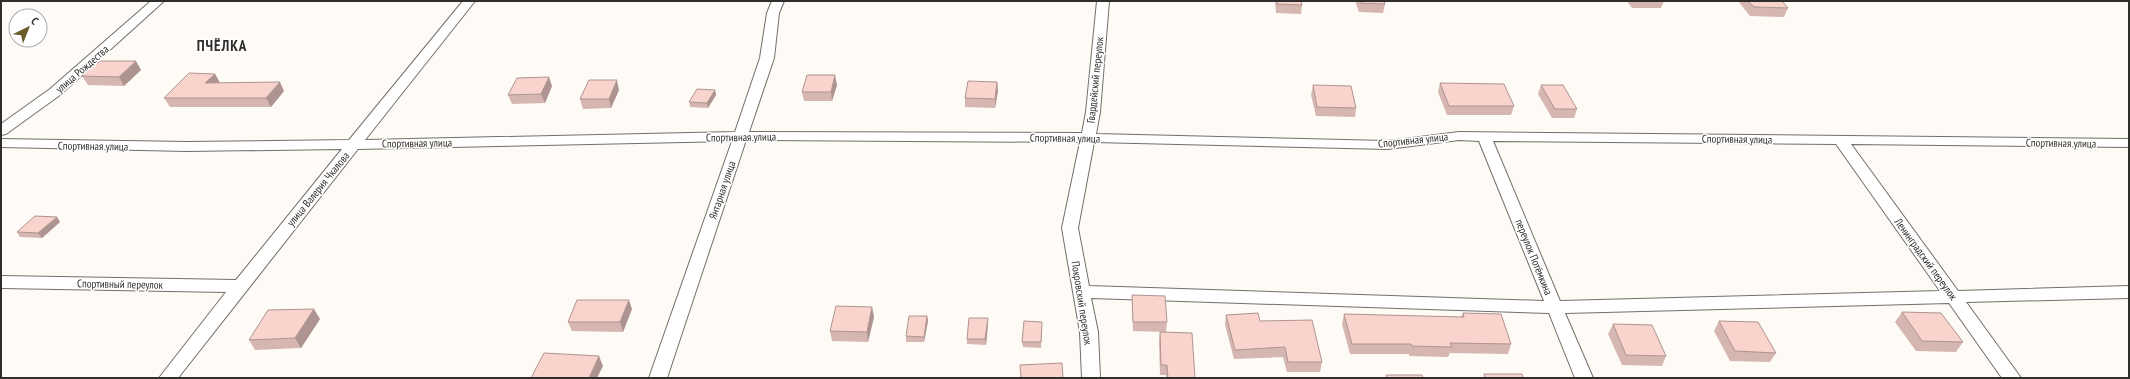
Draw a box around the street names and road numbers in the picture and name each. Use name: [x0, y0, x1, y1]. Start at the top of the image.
street label: Гвардейский переулок: [1083, 35, 1107, 124]
street label: улица Рождества: [53, 42, 111, 96]
street label: Спортивная улица: [706, 129, 776, 145]
street label: Спортивная улица: [1377, 129, 1449, 151]
street label: Спортивная улица: [1030, 130, 1100, 146]
street label: Спортивная улица: [1702, 131, 1772, 147]
street label: Спортивная улица: [382, 135, 452, 151]
street label: Спортивная улица: [2026, 135, 2096, 151]
street label: Спортивная улица: [58, 138, 128, 154]
street label: улица Валерия Чкалова: [284, 149, 352, 229]
street label: Янтарная улица: [705, 159, 739, 221]
street label: Ленинградский переулок: [1891, 215, 1961, 303]
street label: переулок Потёмкина: [1512, 217, 1556, 297]
street label: Покровский переулок: [1068, 260, 1096, 347]
street label: Спортивный переулок: [77, 276, 164, 292]

